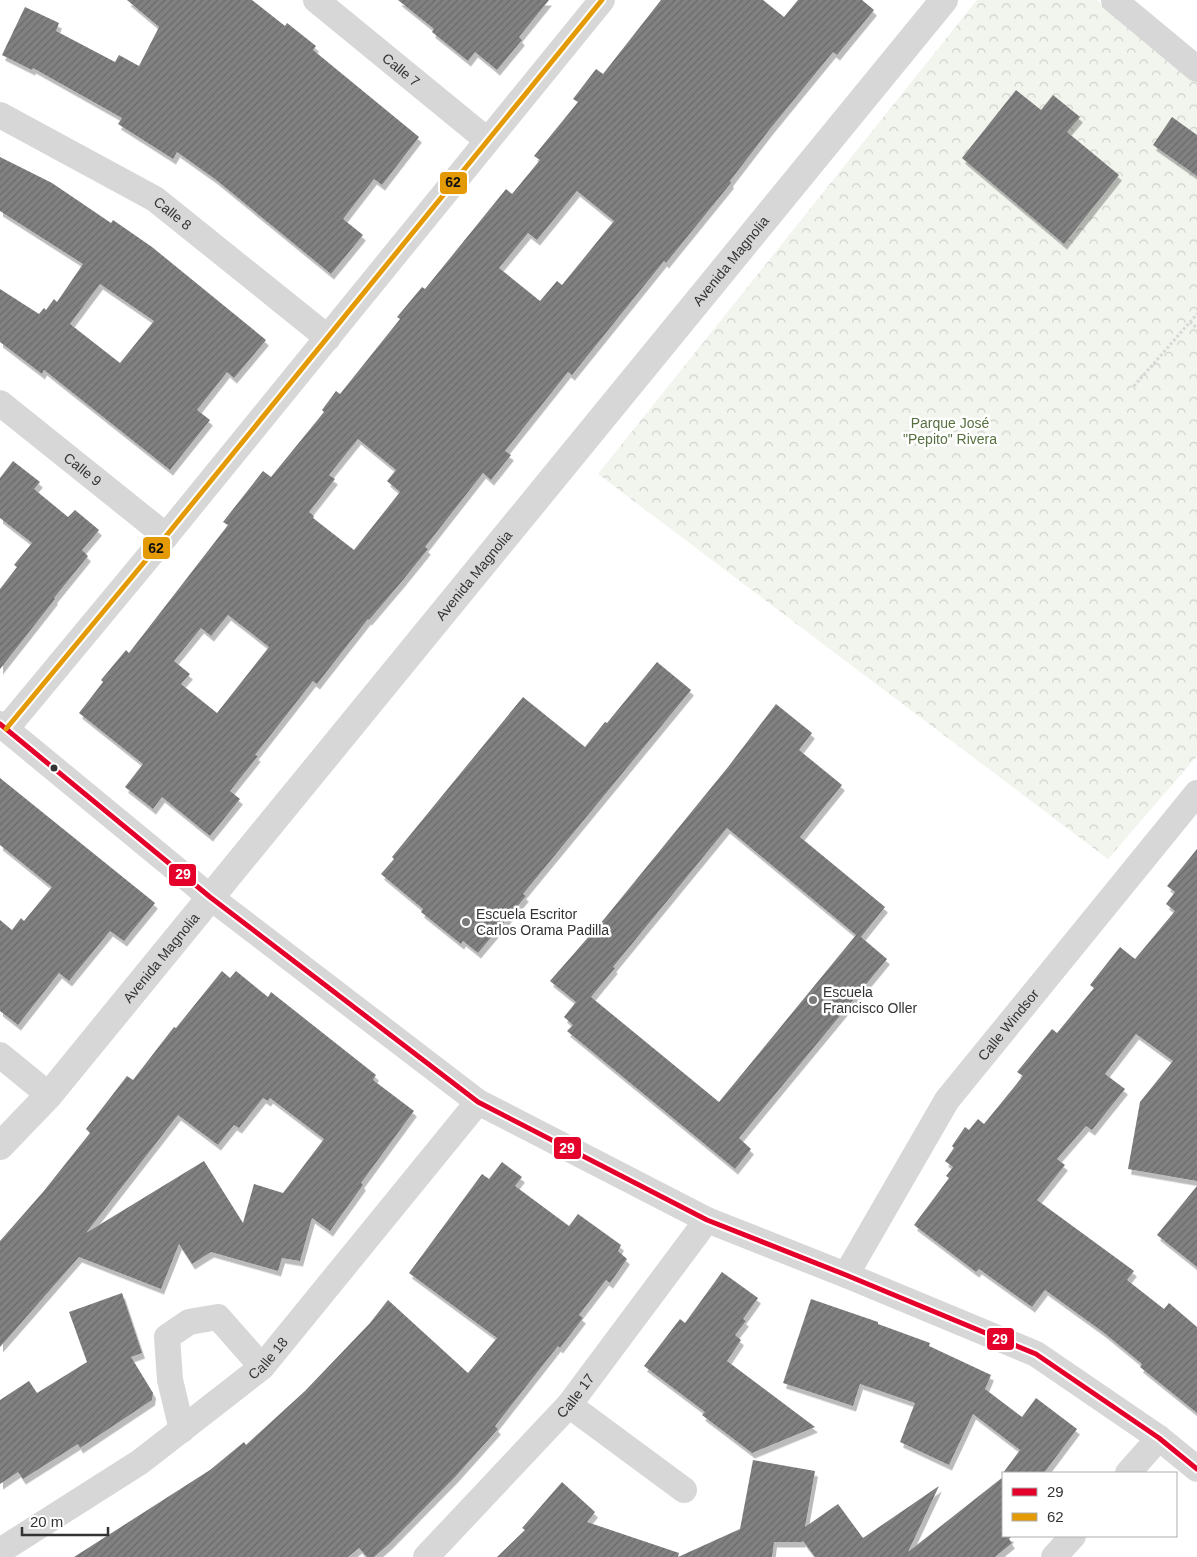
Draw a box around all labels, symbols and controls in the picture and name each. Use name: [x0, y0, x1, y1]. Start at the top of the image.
street label: Calle 7: [379, 50, 423, 90]
line badge: 62: [439, 171, 468, 195]
text: 62: [445, 174, 461, 190]
street label: Calle 8: [151, 193, 195, 233]
street label: Avenida Magnolia: [689, 213, 772, 309]
park label: Parque José "Pepito" Rivera: [903, 415, 997, 447]
street label: Calle 9: [61, 449, 105, 489]
street label: Avenida Magnolia: [432, 527, 515, 623]
line badge: 62: [142, 536, 171, 560]
text: 62: [148, 540, 164, 556]
unlabelled marker: [49, 763, 59, 773]
line badge: 29: [168, 863, 197, 887]
text: 29: [175, 866, 191, 882]
place label: Escuela Escritor Carlos Orama Padilla: [476, 906, 609, 938]
street label: Avenida Magnolia: [120, 909, 203, 1006]
marker: Escuela Escritor Carlos Orama Padilla: [460, 916, 472, 928]
place label: Escuela Francisco Oller: [823, 984, 917, 1016]
street label: Calle Windsor: [974, 986, 1042, 1064]
marker: Escuela Francisco Oller: [807, 994, 819, 1006]
line badge: 29: [553, 1136, 582, 1160]
text: 29: [559, 1140, 575, 1156]
line badge: 29: [986, 1327, 1015, 1351]
text: 29: [992, 1331, 1008, 1347]
street label: Calle 18: [245, 1334, 291, 1383]
street label: Calle 17: [553, 1370, 598, 1421]
legend: [1002, 1472, 1177, 1537]
text: 29: [1047, 1483, 1064, 1500]
scale bar: [22, 1504, 109, 1536]
text: 62: [1047, 1508, 1064, 1525]
text: 20 m: [30, 1513, 63, 1530]

